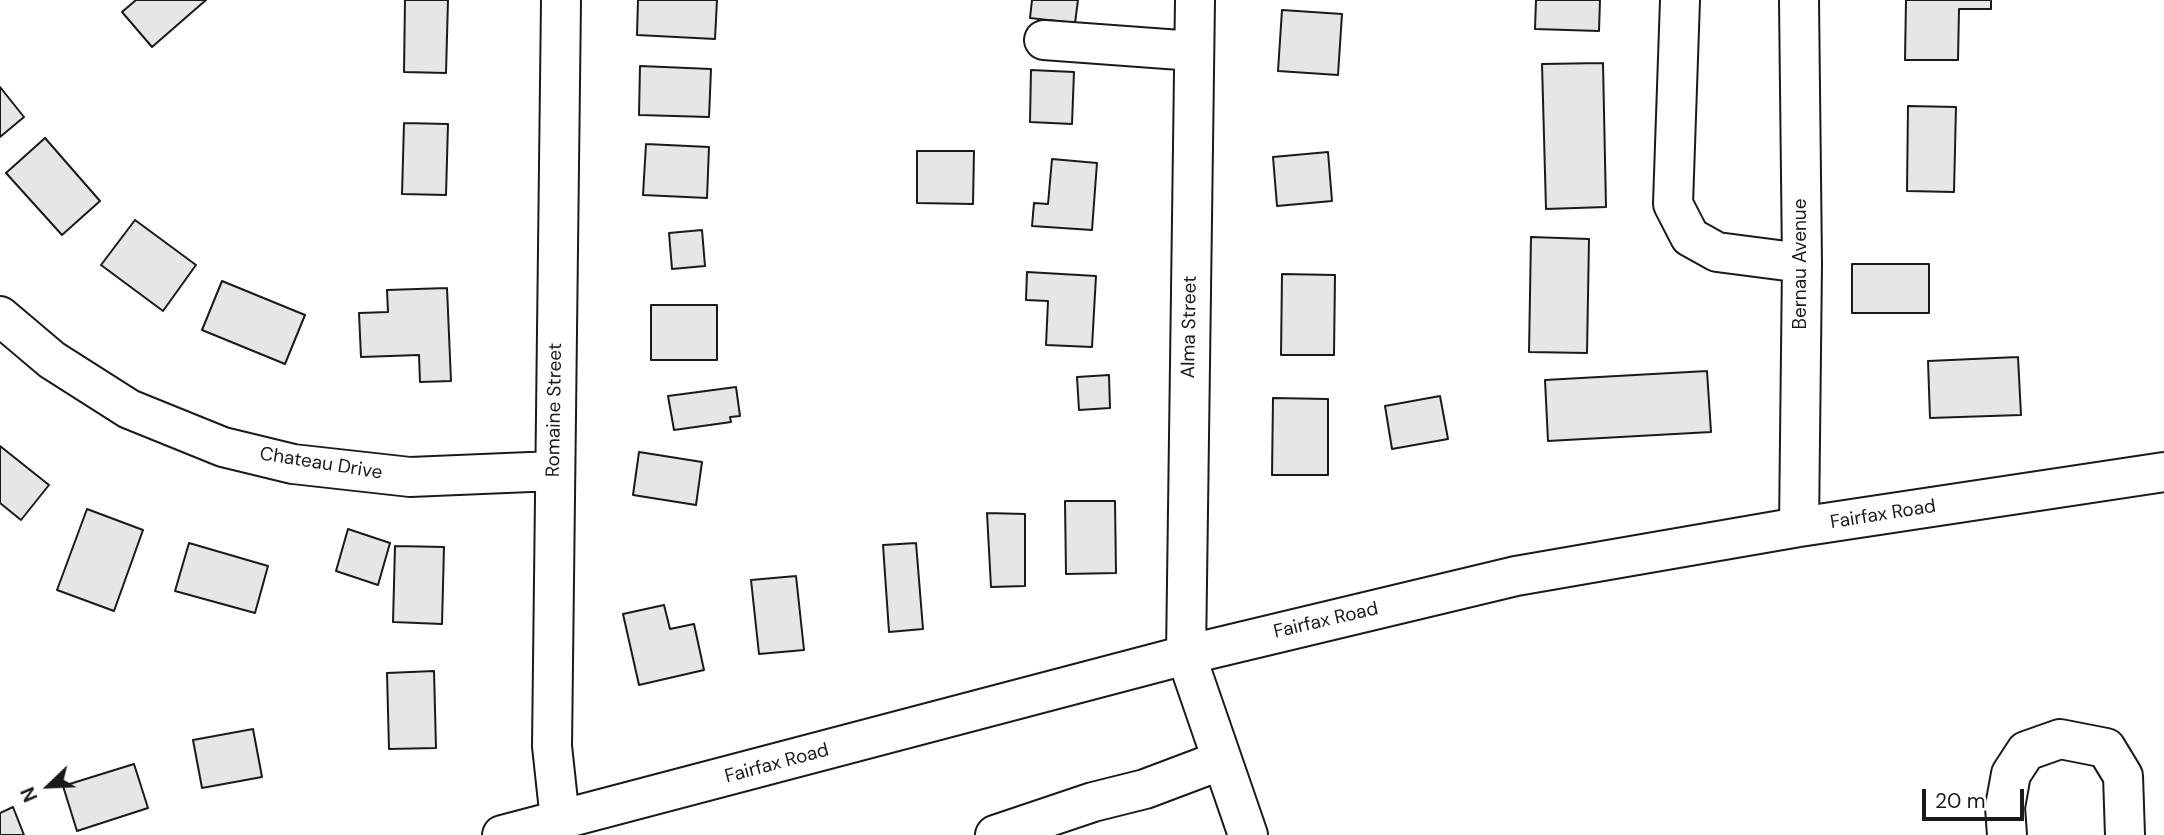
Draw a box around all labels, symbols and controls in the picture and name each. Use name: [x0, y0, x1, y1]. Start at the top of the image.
street label: Bernau Avenue: [1790, 198, 1812, 330]
street label: Alma Street: [1178, 275, 1202, 379]
street label: Romaine Street: [542, 343, 568, 477]
street label: Chateau Drive: [258, 443, 384, 485]
street label: Fairfax Road: [1829, 495, 1937, 535]
street label: Fairfax Road: [1272, 598, 1380, 644]
street label: Fairfax Road: [723, 739, 831, 789]
north arrow: [14, 751, 84, 821]
scale bar: [1926, 776, 2028, 820]
text: N: [15, 783, 43, 806]
text: 20 m: [1935, 787, 1986, 815]

